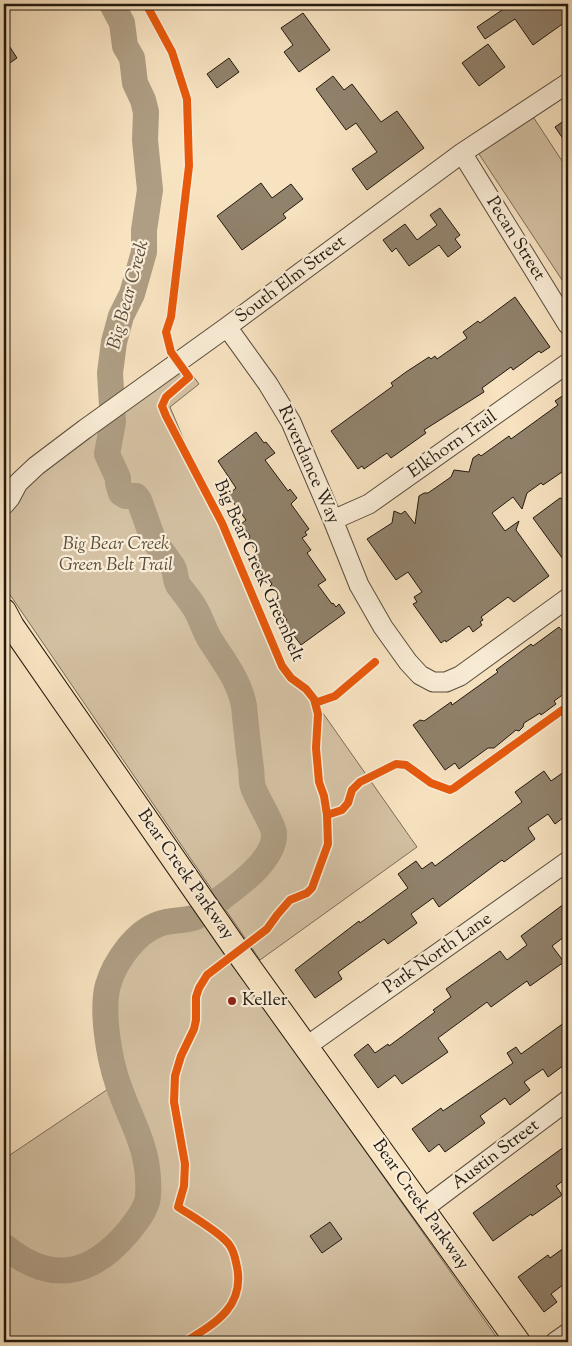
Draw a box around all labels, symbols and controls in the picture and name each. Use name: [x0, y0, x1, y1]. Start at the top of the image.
street label: Pecan Street: [479, 192, 551, 286]
street label: South Elm Street: [230, 230, 352, 330]
water label: Big Bear Creek: [101, 237, 157, 353]
street label: Riverdance Way: [270, 402, 346, 528]
street label: Elkhorn Trail: [403, 405, 503, 485]
street label: Big Bear Creek Greenbelt: [206, 476, 310, 666]
park label: Big Bear Creek Green Belt Trail: [59, 532, 173, 579]
street label: Bear Creek Parkway: [130, 804, 240, 946]
street label: Park North Lane: [378, 907, 498, 1001]
place label: Keller: [242, 988, 288, 1014]
marker: Keller: [226, 995, 238, 1007]
street label: Austin Street: [447, 1113, 545, 1197]
street label: Bear Creek Parkway: [365, 1134, 475, 1276]

